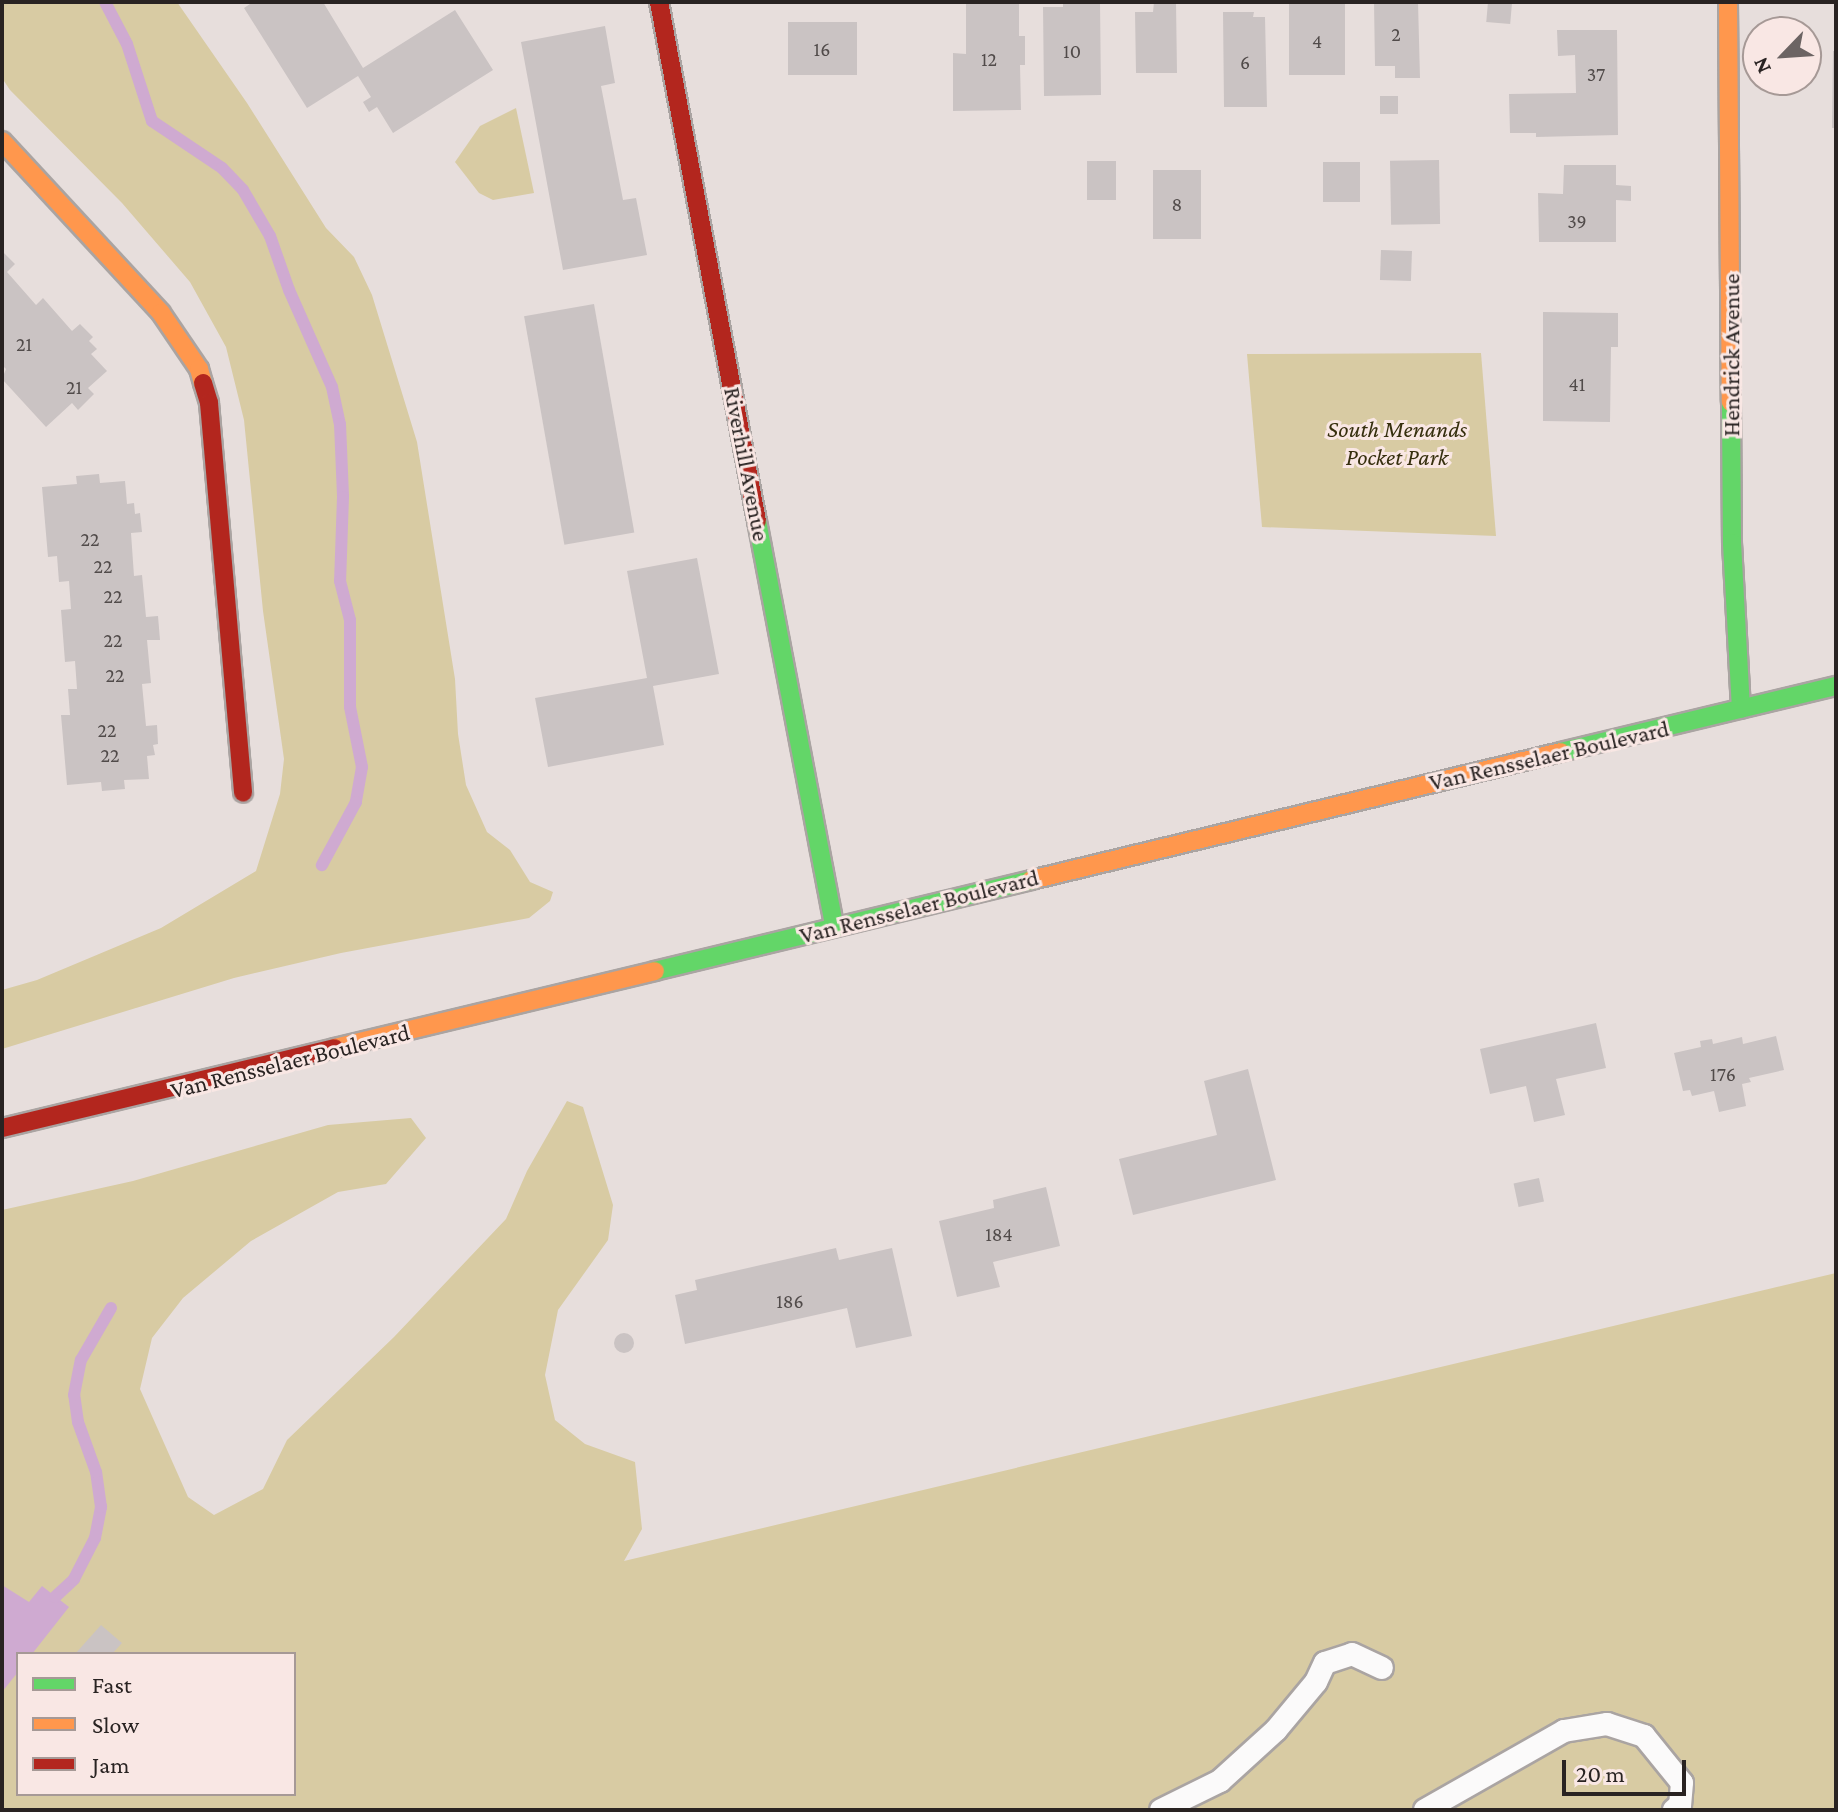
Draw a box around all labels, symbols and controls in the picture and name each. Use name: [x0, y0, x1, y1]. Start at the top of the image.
north arrow: [1742, 16, 1822, 96]
house number: 2: [1391, 22, 1401, 46]
house number: 4: [1312, 29, 1322, 53]
house number: 16: [814, 37, 830, 61]
house number: 10: [1063, 39, 1081, 63]
house number: 12: [981, 47, 997, 71]
house number: 6: [1240, 50, 1250, 74]
text: N: [1747, 53, 1776, 78]
house number: 37: [1587, 62, 1605, 86]
house number: 8: [1172, 192, 1182, 216]
house number: 39: [1567, 209, 1587, 233]
street label: Hendrick Avenue: [1717, 273, 1745, 437]
house number: 21: [16, 332, 32, 356]
house number: 41: [1569, 372, 1585, 396]
house number: 21: [66, 375, 82, 399]
street label: Riverhill Avenue: [718, 385, 776, 543]
park label: South Menands Pocket Park: [1327, 415, 1467, 471]
house number: 22: [81, 527, 99, 551]
house number: 22: [94, 554, 112, 578]
house number: 22: [104, 584, 122, 608]
house number: 22: [104, 628, 122, 652]
house number: 22: [106, 663, 124, 687]
street label: Van Rensselaer Boulevard: [1426, 713, 1672, 797]
house number: 22: [98, 718, 116, 742]
house number: 22: [101, 743, 119, 767]
street label: Van Rensselaer Boulevard: [797, 862, 1041, 950]
street label: Van Rensselaer Boulevard: [168, 1017, 412, 1105]
house number: 176: [1710, 1062, 1736, 1086]
house number: 184: [985, 1222, 1013, 1246]
house number: 186: [776, 1289, 804, 1313]
legend: [16, 1652, 296, 1796]
text: Fast: [92, 1671, 132, 1698]
text: Slow: [92, 1711, 139, 1738]
scale bar: [1566, 1744, 1690, 1794]
text: Jam: [92, 1751, 130, 1778]
text: 20 m: [1576, 1760, 1625, 1787]

